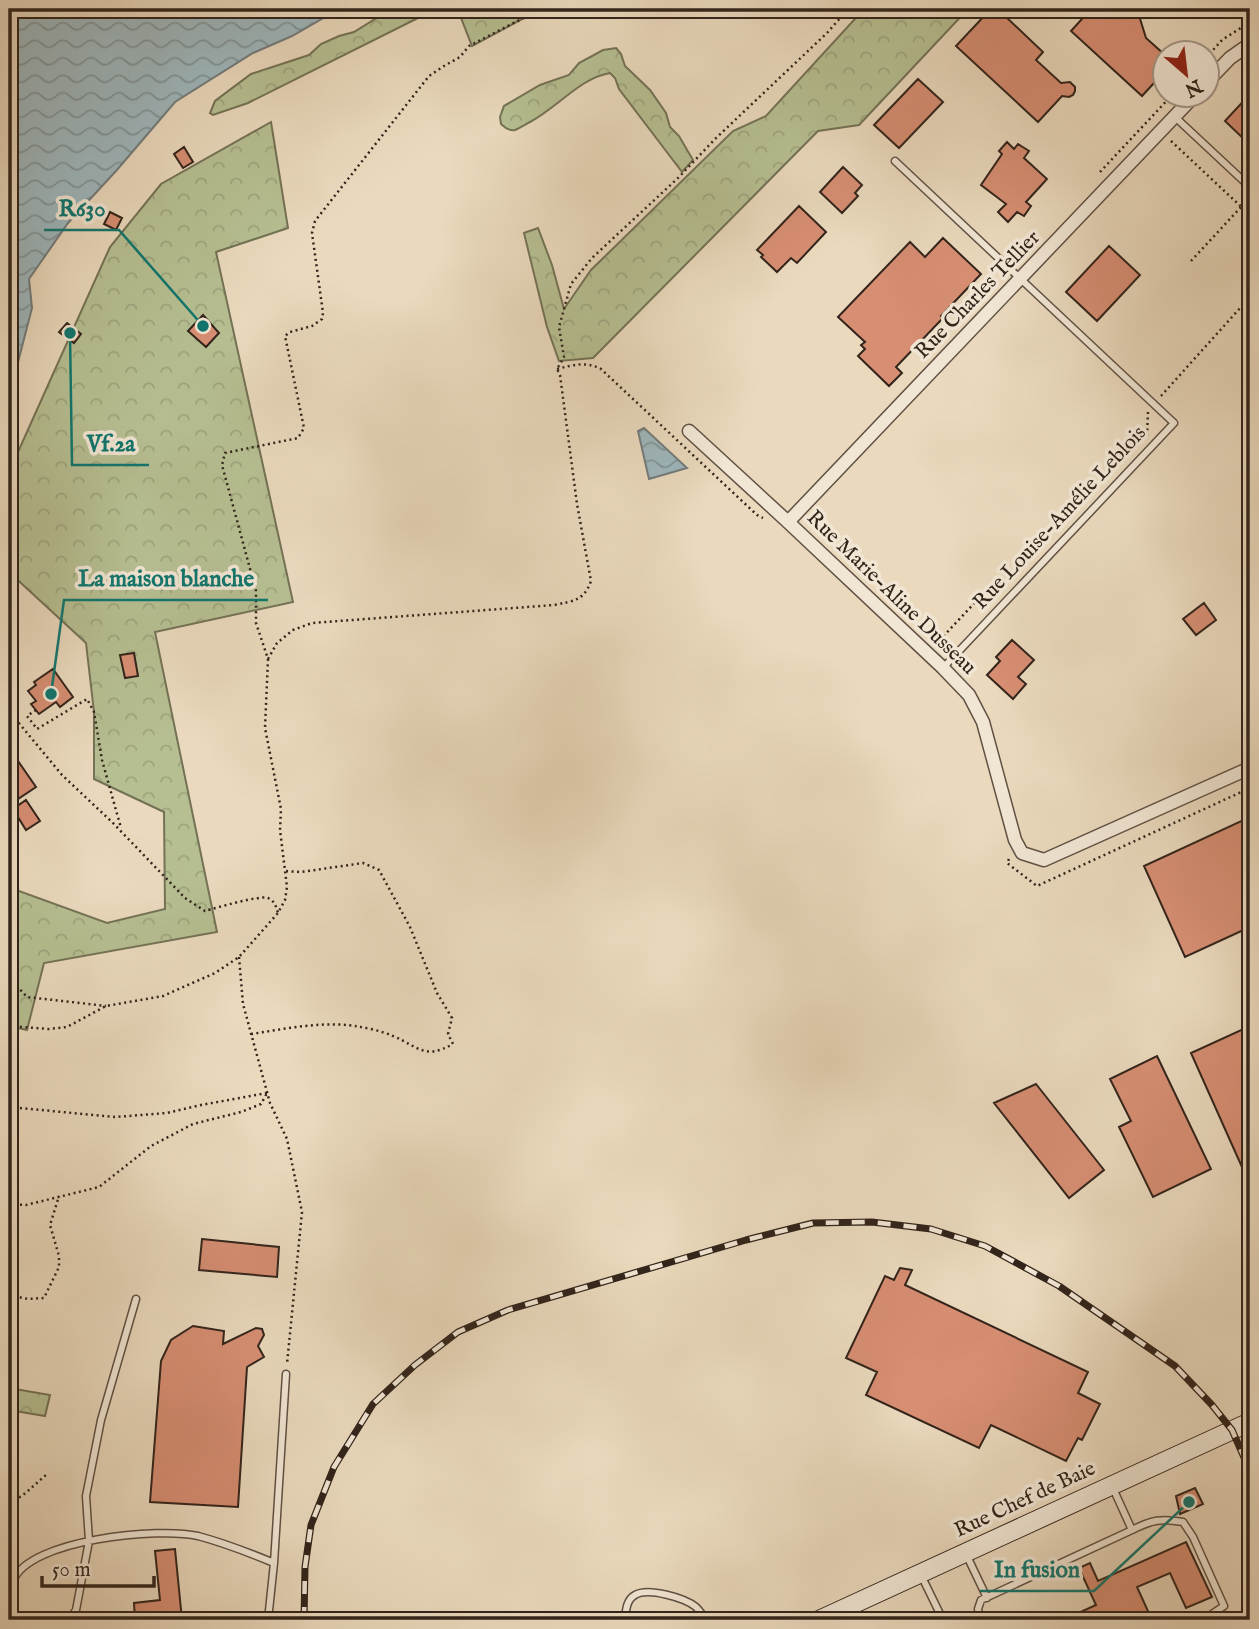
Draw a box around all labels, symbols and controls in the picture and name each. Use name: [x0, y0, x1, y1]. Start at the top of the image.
north arrow: [1150, 38, 1220, 108]
text: N: [1180, 72, 1207, 102]
callout: R630: [44, 186, 119, 230]
text: R630: [59, 195, 105, 224]
street label: Rue Charles Tellier: [910, 225, 1047, 365]
street label: Rue Louise-Amélie Leblois: [968, 420, 1152, 616]
callout: Vf.2a: [72, 421, 149, 465]
text: Vf.2a: [86, 430, 136, 459]
street label: Rue Marie-Aline Dusseau: [801, 505, 982, 681]
callout: La maison blanche: [64, 556, 268, 600]
text: La maison blanche: [78, 565, 255, 594]
street label: Rue Chef de Baie: [950, 1455, 1100, 1544]
scale bar: [42, 1545, 154, 1589]
callout: In fusion: [980, 1547, 1094, 1591]
text: In fusion: [994, 1556, 1081, 1585]
text: 50 m: [52, 1557, 91, 1584]

